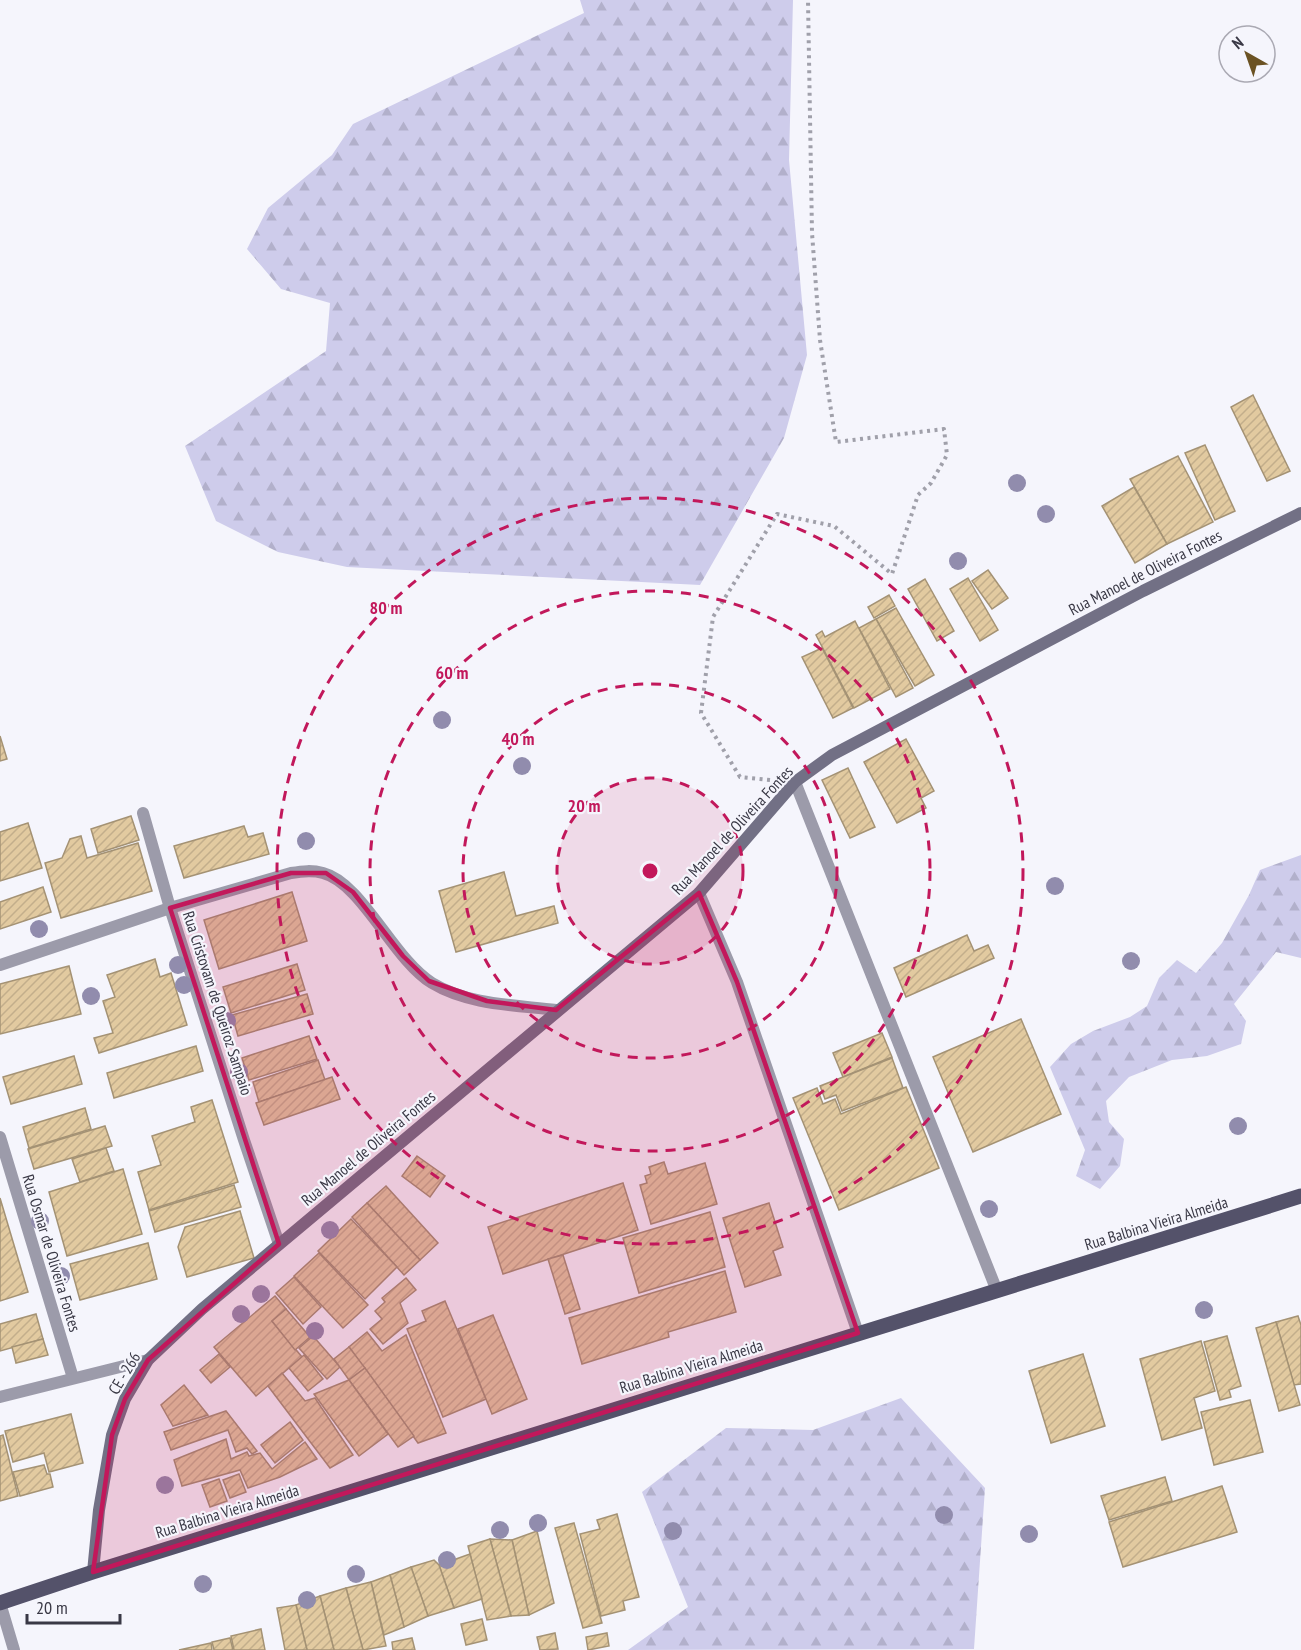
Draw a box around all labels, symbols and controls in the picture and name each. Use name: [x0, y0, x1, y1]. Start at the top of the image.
north arrow: [1217, 24, 1277, 84]
text: N: [1228, 32, 1247, 53]
street label: Rua Manoel de Oliveira Fontes: [1065, 525, 1225, 619]
text: 80 m: [370, 596, 402, 619]
text: 60 m: [436, 661, 468, 684]
text: 40 m: [502, 727, 534, 750]
street label: Rua Manoel de Oliveira Fontes: [667, 761, 797, 899]
text: 20 m: [568, 794, 600, 817]
centre of rings: [640, 861, 660, 881]
street label: Rua Cristovam de Queiroz Sampaio: [179, 908, 257, 1098]
street label: Rua Manoel de Oliveira Fontes: [297, 1086, 439, 1210]
street label: Rua Osmar de Oliveira Fontes: [19, 1172, 85, 1334]
street label: Rua Balbina Vieira Almeida: [1082, 1192, 1230, 1254]
street label: Rua Balbina Vieira Almeida: [617, 1335, 765, 1397]
street label: CE - 266: [104, 1348, 144, 1398]
street label: Rua Balbina Vieira Almeida: [153, 1480, 301, 1542]
scale bar: [27, 1587, 120, 1625]
text: 20 m: [36, 1596, 68, 1619]

